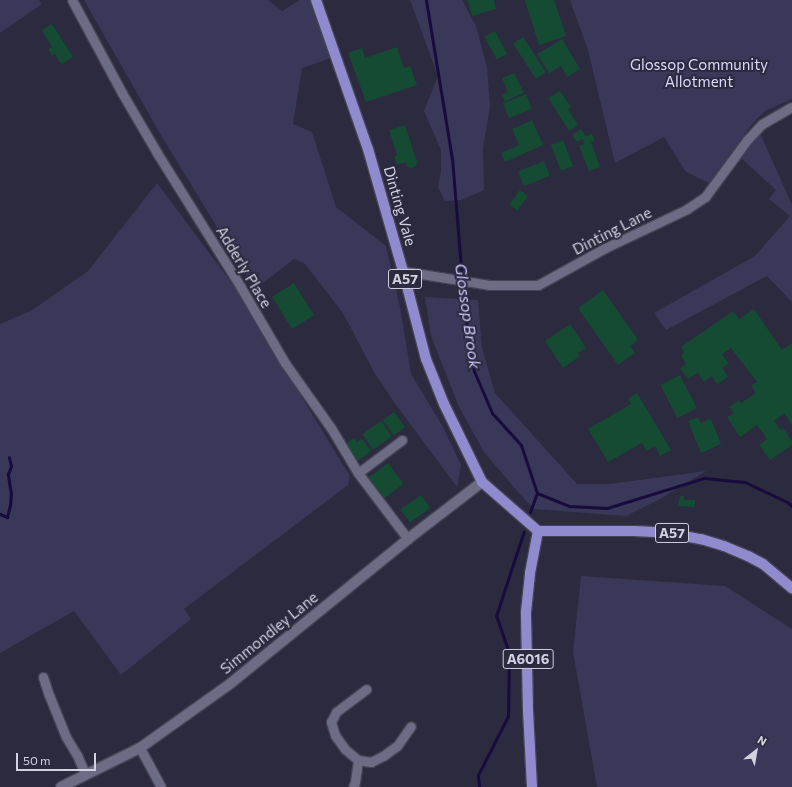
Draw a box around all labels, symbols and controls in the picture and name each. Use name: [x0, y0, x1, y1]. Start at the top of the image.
park label: Glossop Community Allotment: [630, 55, 768, 90]
street label: Dinting Vale: [380, 164, 420, 248]
street label: Dinting Lane: [570, 203, 654, 259]
street label: Adderly Place: [213, 223, 275, 311]
water label: Glossop Brook: [451, 262, 485, 370]
road number: A57: [388, 267, 422, 291]
road number: A57: [655, 521, 689, 545]
street label: Simmondley Lane: [217, 588, 321, 678]
road number: A6016: [502, 647, 554, 671]
north arrow: [736, 731, 776, 771]
text: N: [756, 733, 769, 748]
scale bar: [18, 745, 98, 771]
text: 50 m: [23, 753, 51, 767]

